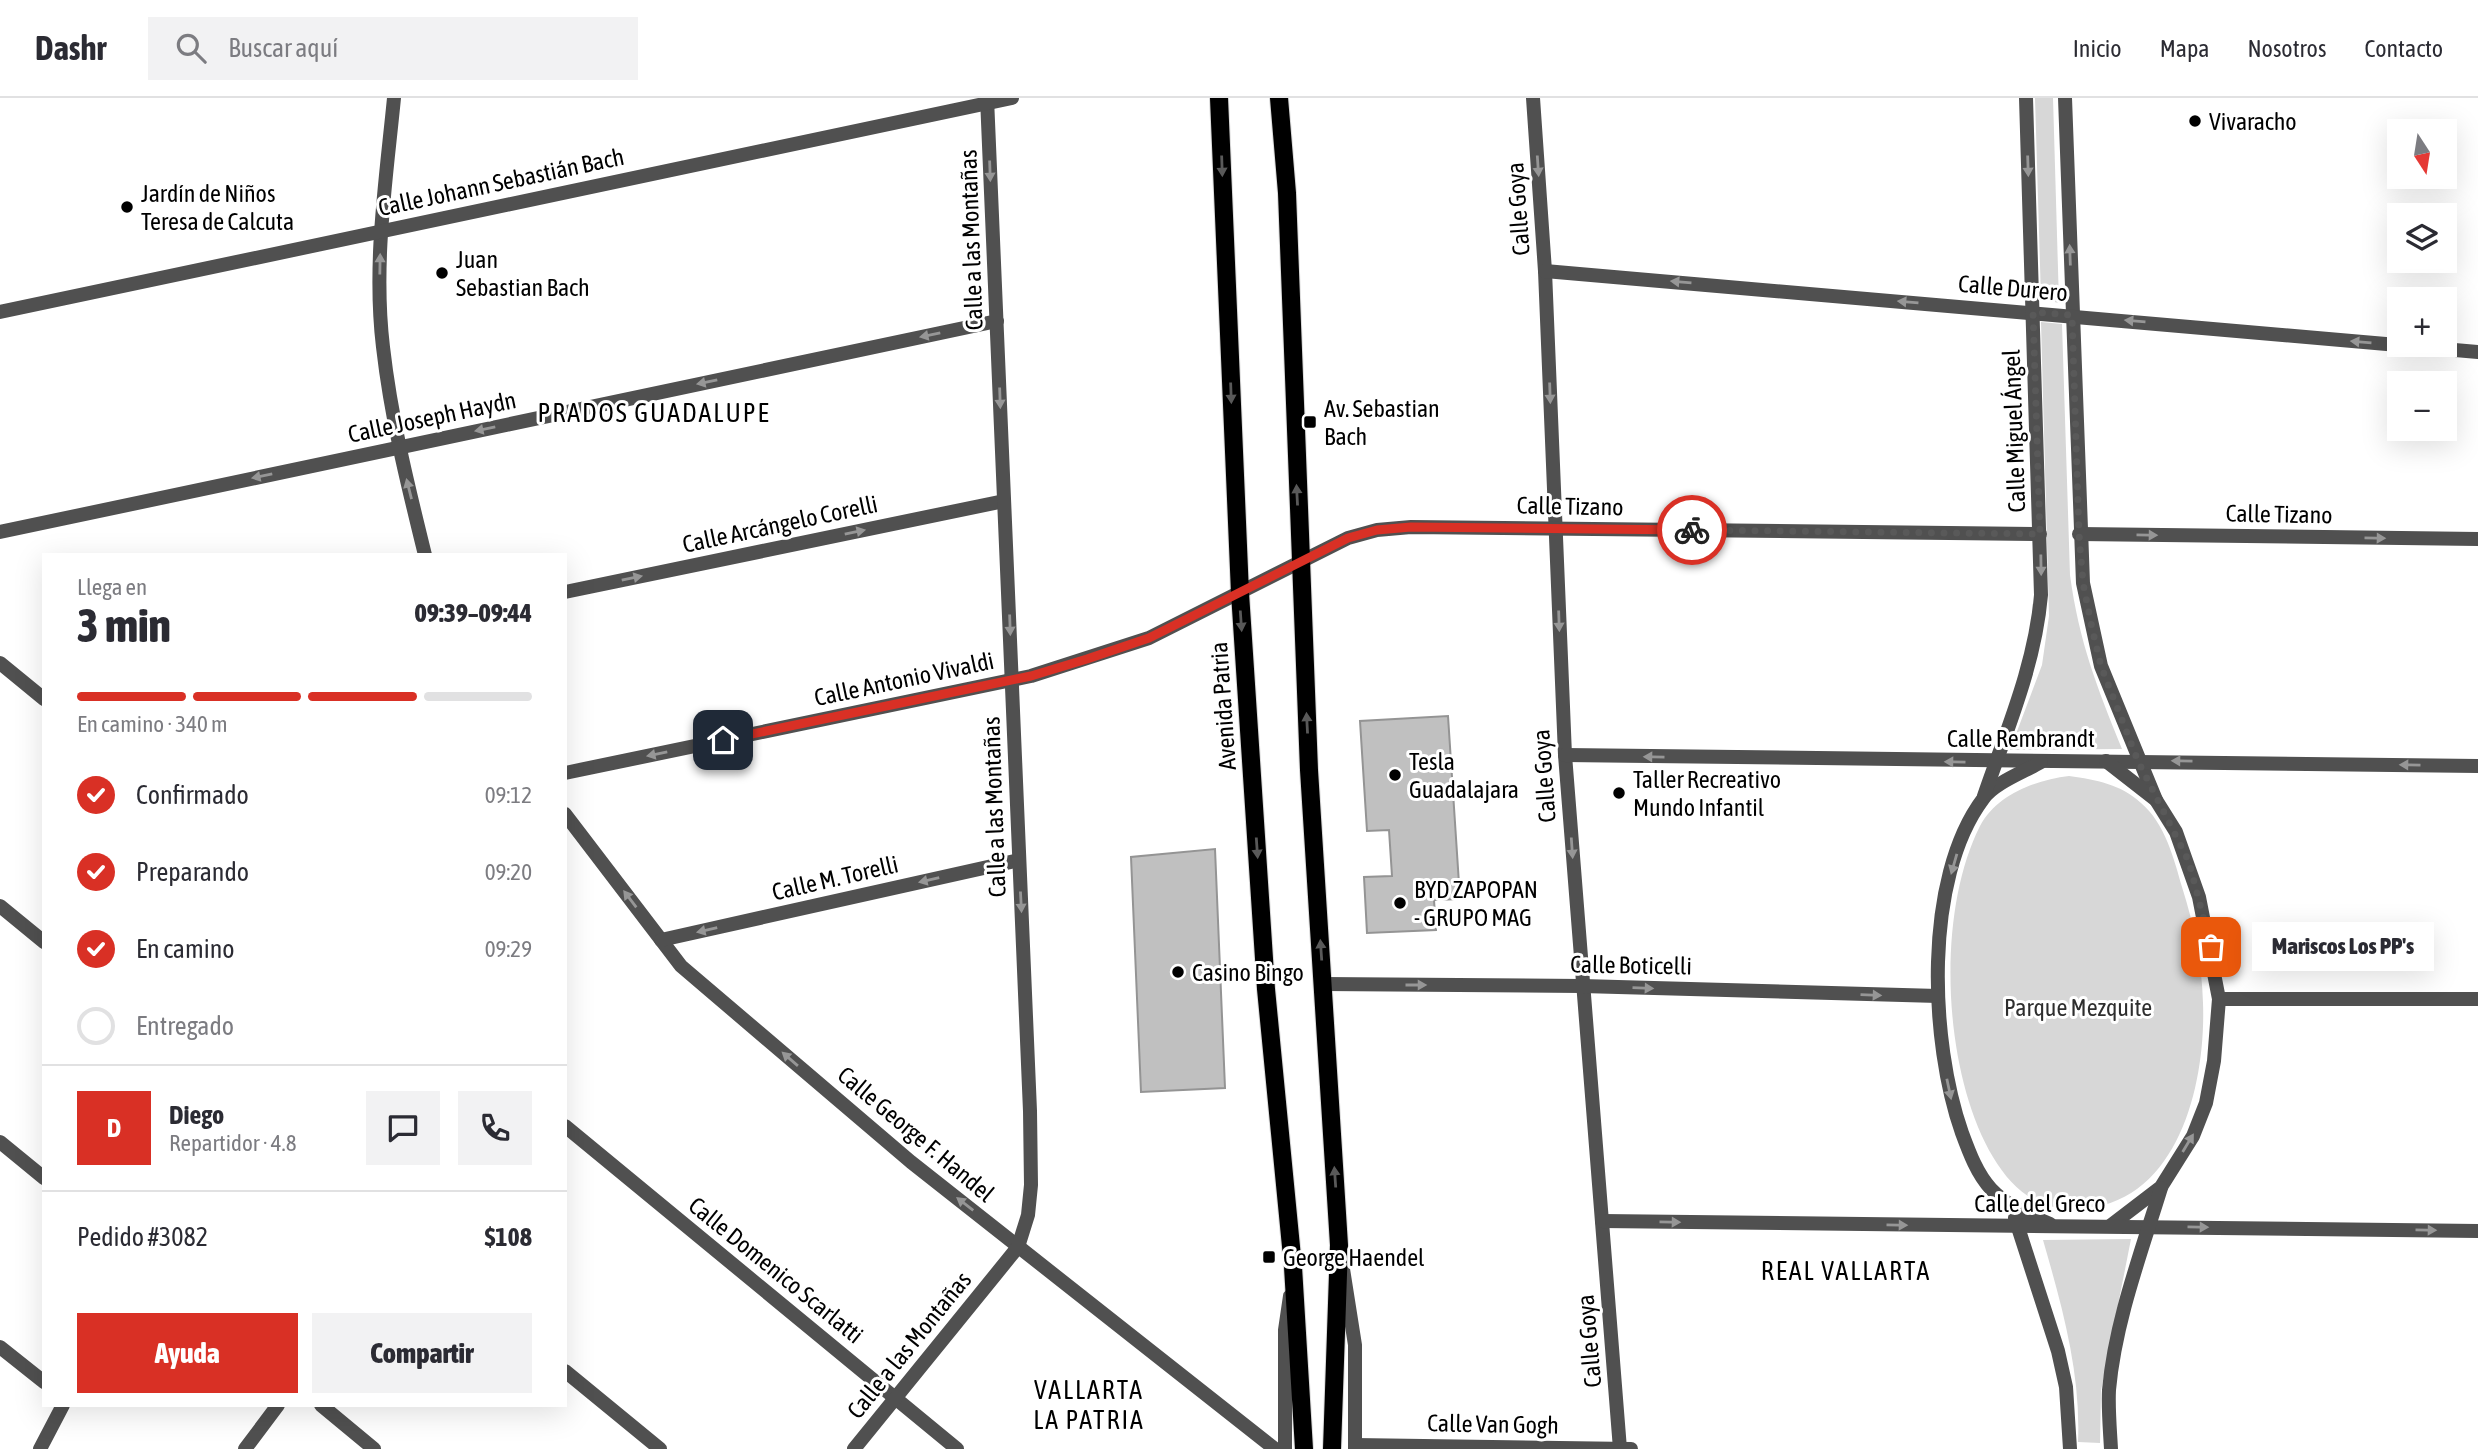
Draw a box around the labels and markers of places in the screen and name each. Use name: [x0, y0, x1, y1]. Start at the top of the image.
place label: Vivaracho: [2209, 108, 2297, 135]
marker: Vivaracho: [2187, 113, 2203, 129]
place label: Jardín de Niños Teresa de Calcuta: [141, 180, 294, 235]
marker: Jardín de Niños Teresa de Calcuta: [119, 199, 135, 215]
place label: Juan Sebastian Bach: [456, 246, 590, 301]
marker: Juan Sebastian Bach: [434, 265, 450, 281]
place label: Av. Sebastian Bach: [1324, 395, 1440, 450]
marker: Av. Sebastian Bach: [1302, 414, 1318, 430]
pin: [693, 710, 753, 770]
place label: Tesla Guadalajara: [1409, 748, 1519, 803]
place label: Taller Recreativo Mundo Infantil: [1633, 766, 1781, 821]
marker: Tesla Guadalajara: [1387, 767, 1403, 783]
marker: Taller Recreativo Mundo Infantil: [1611, 785, 1627, 801]
place label: BYD ZAPOPAN - GRUPO MAG: [1414, 876, 1538, 931]
marker: BYD ZAPOPAN - GRUPO MAG: [1392, 895, 1408, 911]
pin: [2181, 917, 2241, 977]
callout: Mariscos Los PP's: [2253, 922, 2435, 972]
place label: Casino Bingo: [1192, 959, 1304, 986]
marker: Casino Bingo: [1170, 964, 1186, 980]
place label: George Haendel: [1283, 1244, 1425, 1271]
marker: George Haendel: [1261, 1249, 1277, 1265]

